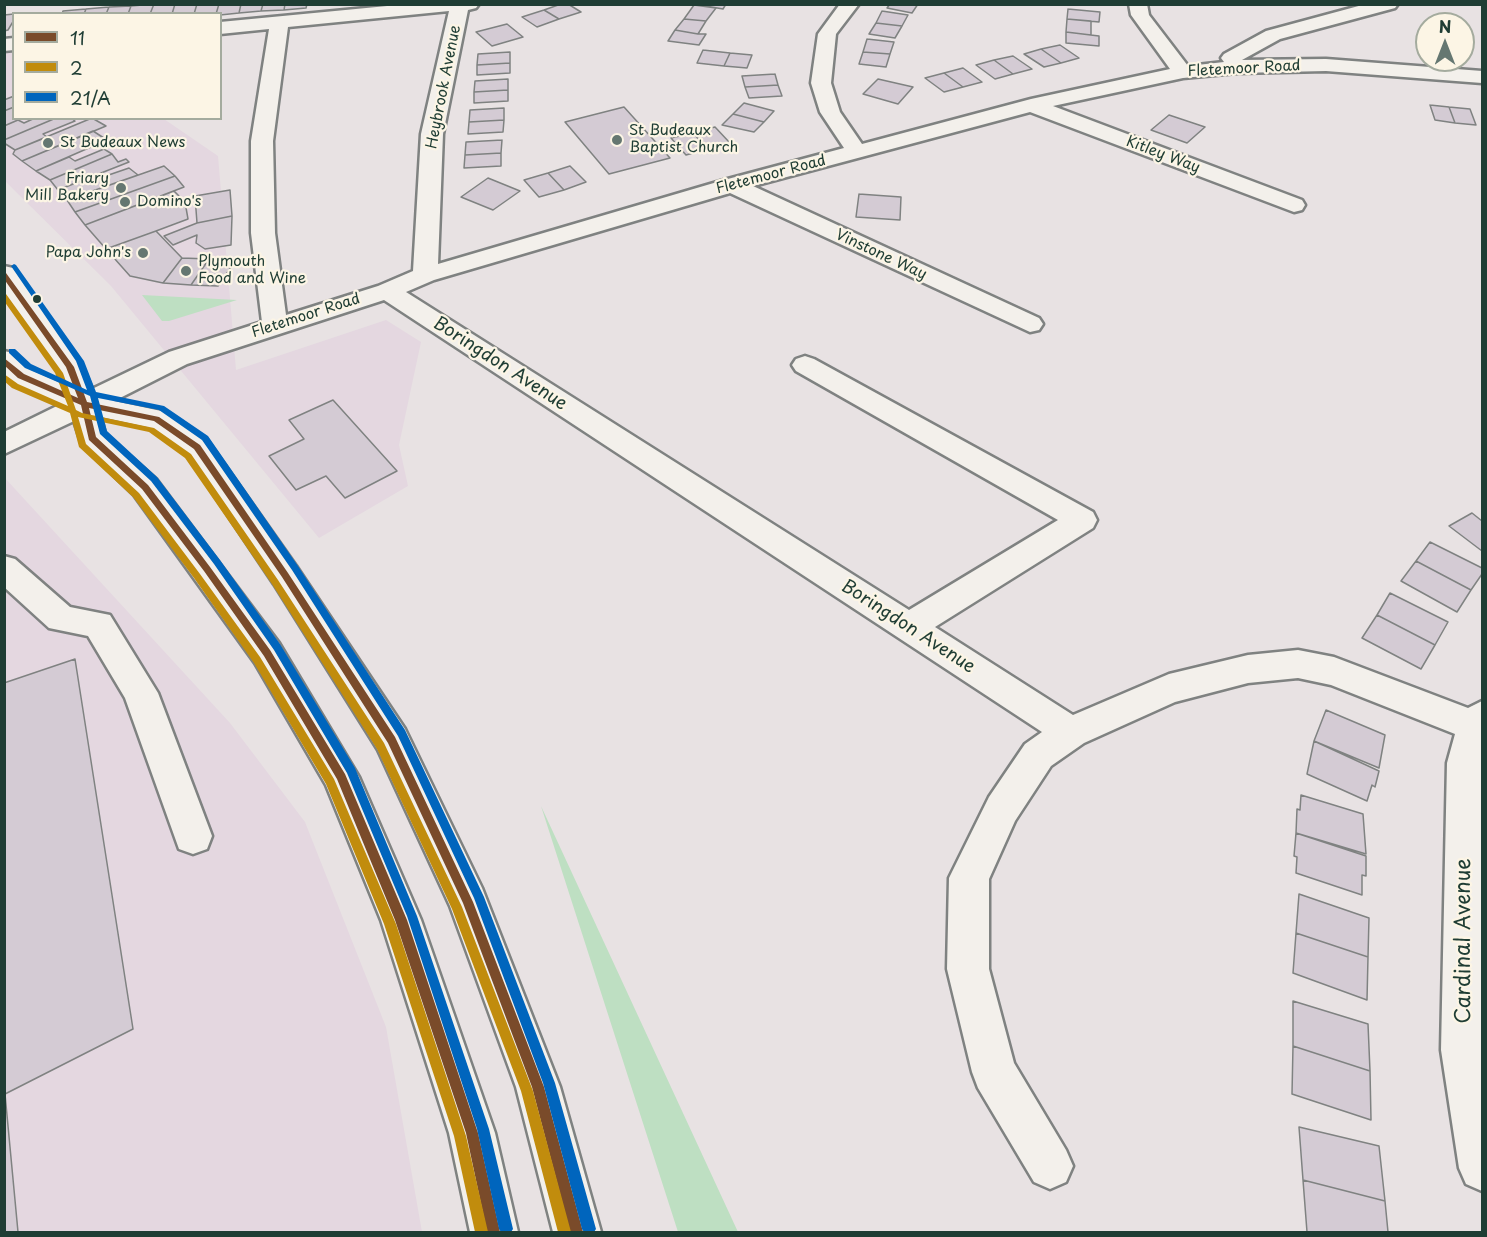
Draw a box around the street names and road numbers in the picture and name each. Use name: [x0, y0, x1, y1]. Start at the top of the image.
street label: Heybrook Avenue: [423, 24, 465, 150]
street label: Fletemoor Road: [1187, 57, 1301, 81]
street label: Kitley Way: [1123, 133, 1203, 177]
street label: Fletemoor Road: [714, 152, 828, 198]
street label: Vinstone Way: [832, 226, 930, 284]
street label: Fletemoor Road: [249, 290, 363, 342]
street label: Boringdon Avenue: [429, 313, 571, 415]
street label: Boringdon Avenue: [837, 576, 979, 678]
street label: Cardinal Avenue: [1451, 858, 1477, 1024]

